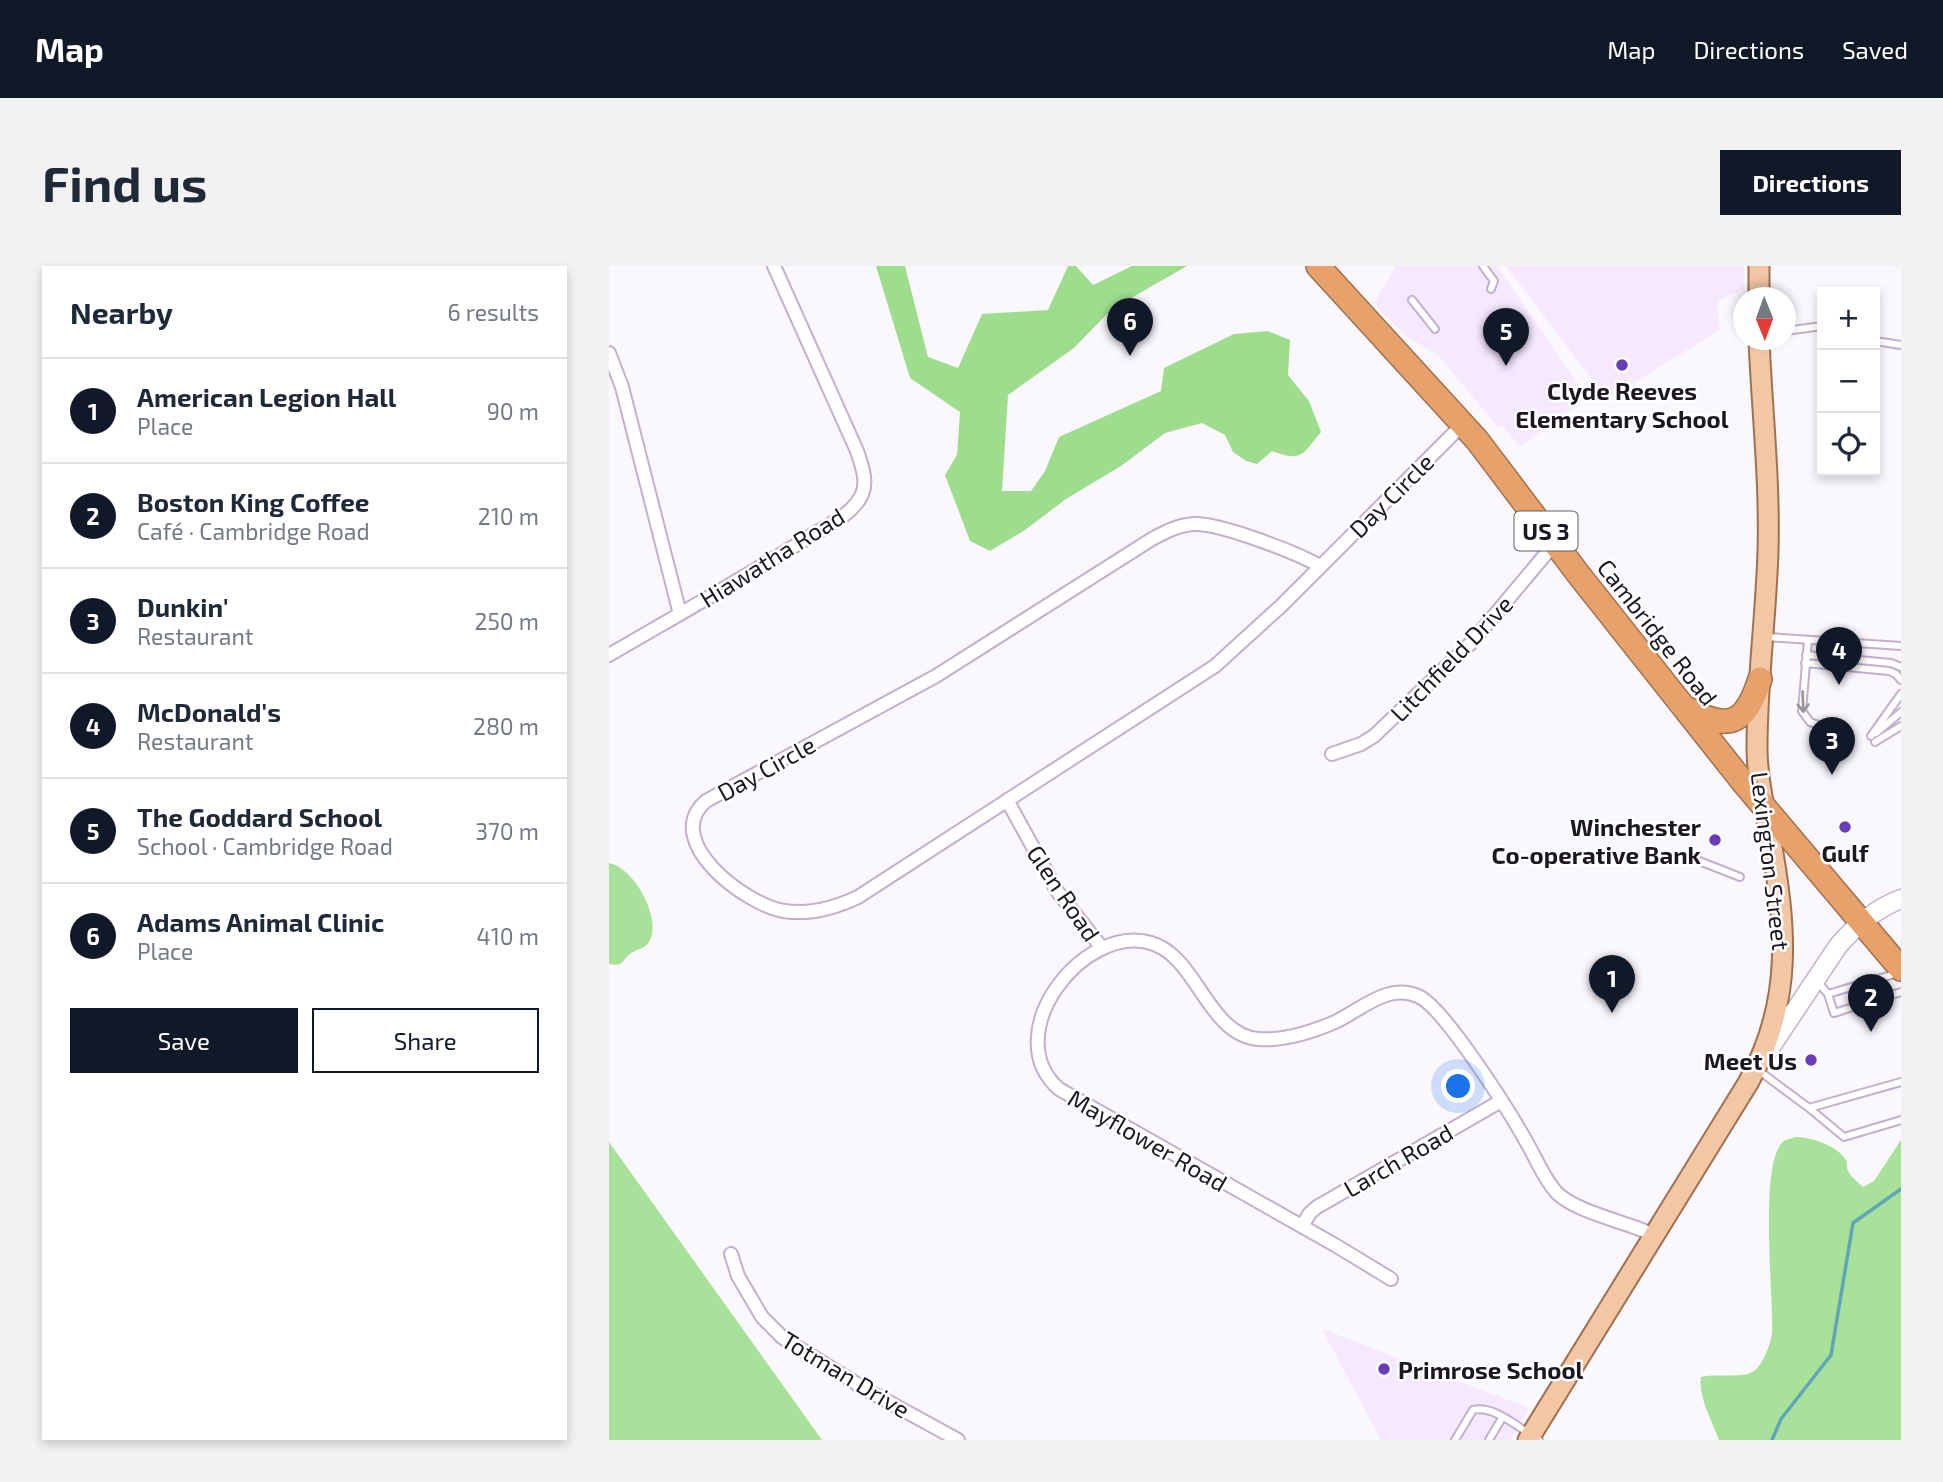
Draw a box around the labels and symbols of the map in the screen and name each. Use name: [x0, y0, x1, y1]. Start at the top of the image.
north arrow: [1733, 287, 1796, 350]
pin: 6: [1107, 298, 1153, 356]
pin: 5: [1483, 308, 1529, 366]
marker: Clyde Reeves Elementary School: [1614, 357, 1630, 373]
place label: Clyde Reeves Elementary School: [1515, 376, 1729, 433]
street label: Day Circle: [1343, 447, 1439, 543]
street label: Hiawatha Road: [694, 501, 850, 613]
road number: US 3: [1515, 512, 1577, 550]
street label: Cambridge Road: [1592, 553, 1724, 711]
street label: Litchfield Drive: [1384, 589, 1518, 727]
pin: 4: [1816, 627, 1862, 685]
one-way arrow: [1796, 690, 1809, 713]
pin: 3: [1809, 717, 1855, 775]
street label: Day Circle: [712, 729, 820, 807]
street label: Lexington Street: [1746, 770, 1796, 952]
place label: Winchester Co-operative Bank: [1491, 812, 1702, 869]
marker: Gulf: [1837, 819, 1853, 835]
marker: Winchester Co-operative Bank: [1707, 832, 1723, 848]
place label: Gulf: [1821, 838, 1870, 867]
street label: Glen Road: [1021, 839, 1107, 947]
pin: 1: [1589, 955, 1635, 1013]
pin: 2: [1848, 974, 1894, 1032]
place label: Meet Us: [1704, 1046, 1797, 1075]
marker: Meet Us: [1803, 1052, 1819, 1068]
your location: [1441, 1069, 1475, 1103]
street label: Mayflower Road: [1063, 1083, 1233, 1197]
street label: Larch Road: [1338, 1117, 1458, 1203]
street label: Totman Drive: [777, 1324, 915, 1424]
place label: Primrose School: [1398, 1355, 1584, 1384]
marker: Primrose School: [1376, 1361, 1392, 1377]

